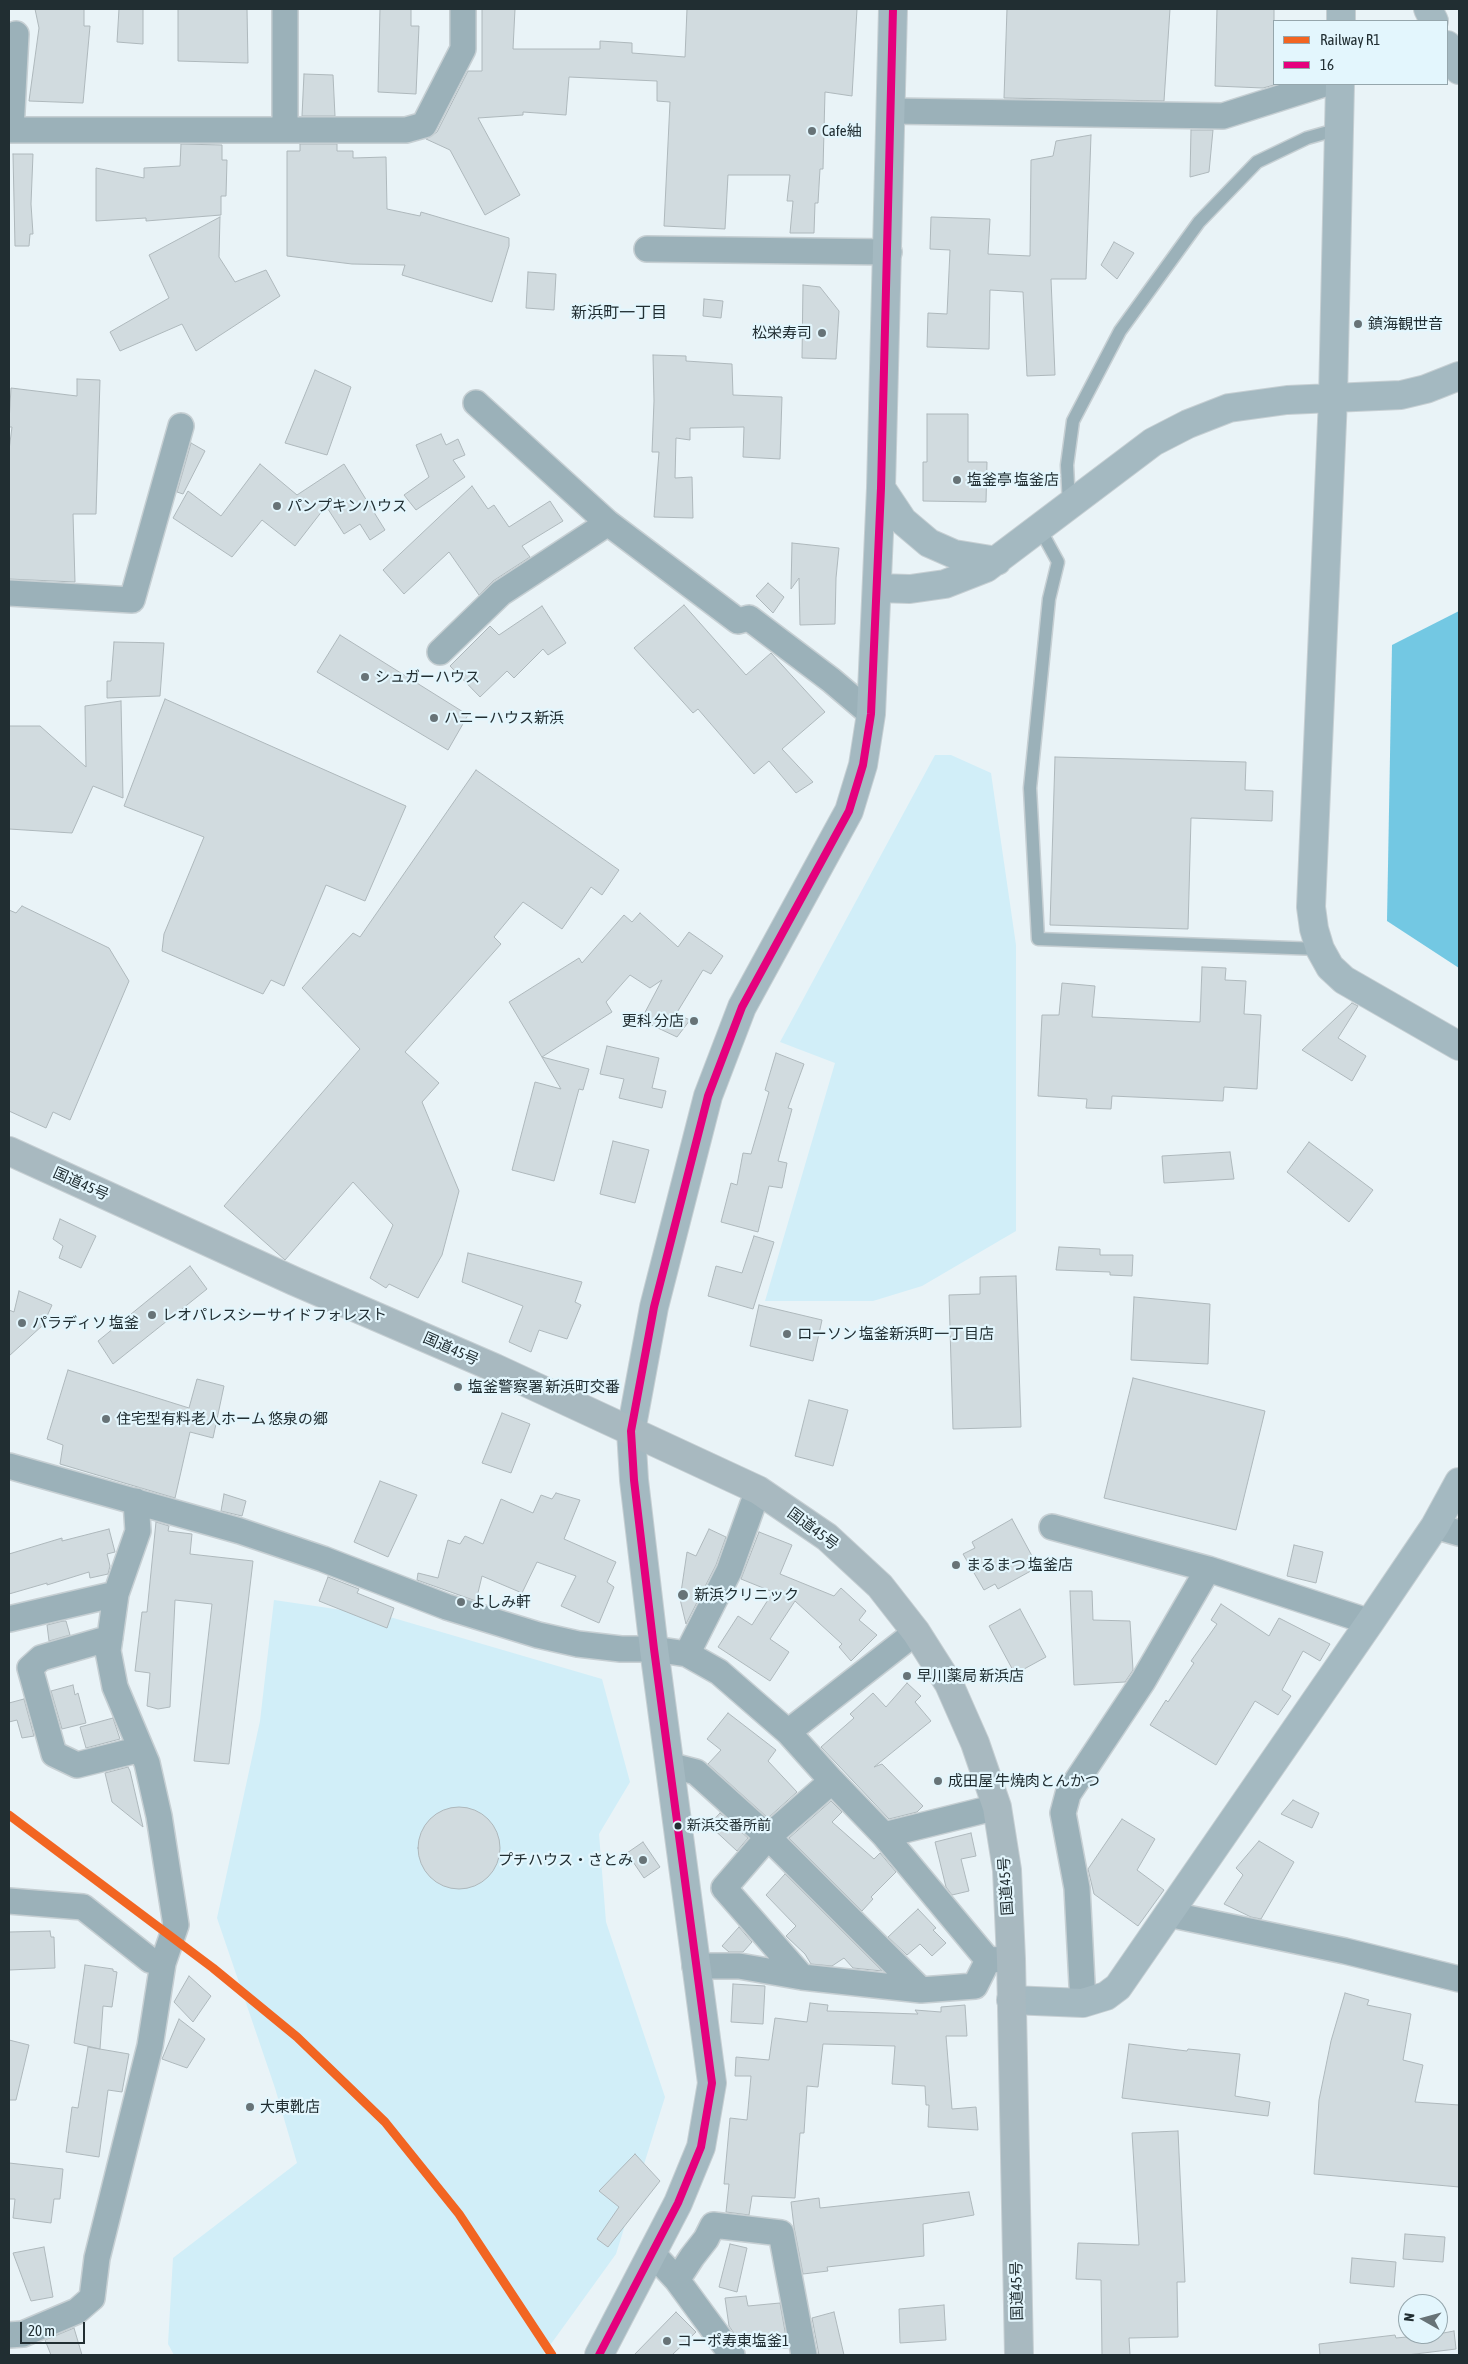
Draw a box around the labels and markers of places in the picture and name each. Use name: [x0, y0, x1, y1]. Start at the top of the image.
place label: Cafe紬: [822, 122, 862, 140]
marker: Cafe紬: [806, 125, 818, 137]
place label: 鎮海観世音: [1368, 315, 1443, 333]
marker: 鎮海観世音: [1352, 318, 1364, 330]
place label: 松栄寿司: [752, 324, 812, 342]
marker: 松栄寿司: [816, 327, 828, 339]
place label: 塩釜亭 塩釜店: [967, 471, 1059, 489]
marker: 塩釜亭 塩釜店: [951, 474, 963, 486]
place label: パンプキンハウス: [287, 497, 407, 515]
marker: パンプキンハウス: [271, 500, 283, 512]
place label: シュガーハウス: [375, 668, 480, 686]
marker: シュガーハウス: [359, 671, 371, 683]
place label: ハニーハウス新浜: [444, 709, 564, 727]
marker: ハニーハウス新浜: [428, 712, 440, 724]
place label: 更科 分店: [622, 1012, 684, 1030]
marker: 更科 分店: [688, 1015, 700, 1027]
place label: レオパレスシーサイドフォレスト: [162, 1306, 387, 1324]
marker: レオパレスシーサイドフォレスト: [146, 1309, 158, 1321]
place label: パラディソ 塩釜: [32, 1314, 139, 1332]
marker: パラディソ 塩釜: [16, 1317, 28, 1329]
place label: ローソン 塩釜新浜町一丁目店: [797, 1325, 994, 1343]
marker: ローソン 塩釜新浜町一丁目店: [781, 1328, 793, 1340]
place label: 塩釜警察署 新浜町交番: [468, 1378, 620, 1396]
marker: 塩釜警察署 新浜町交番: [452, 1381, 464, 1393]
place label: 住宅型有料老人ホーム 悠泉の郷: [116, 1410, 328, 1428]
marker: 住宅型有料老人ホーム 悠泉の郷: [100, 1413, 112, 1425]
place label: まるまつ 塩釜店: [966, 1556, 1073, 1574]
marker: まるまつ 塩釜店: [950, 1559, 962, 1571]
place label: 新浜クリニック: [694, 1586, 799, 1604]
marker: 新浜クリニック: [676, 1588, 690, 1602]
place label: よしみ軒: [471, 1593, 531, 1611]
marker: よしみ軒: [455, 1596, 467, 1608]
place label: 早川薬局 新浜店: [917, 1667, 1024, 1685]
marker: 早川薬局 新浜店: [901, 1670, 913, 1682]
place label: 成田屋 牛焼肉とんかつ: [948, 1772, 1100, 1790]
marker: 成田屋 牛焼肉とんかつ: [932, 1775, 944, 1787]
place label: 新浜交番所前: [687, 1818, 771, 1834]
marker: 新浜交番所前: [673, 1821, 683, 1831]
place label: プチハウス・さとみ: [498, 1851, 633, 1869]
marker: プチハウス・さとみ: [637, 1854, 649, 1866]
place label: 大東靴店: [260, 2098, 320, 2116]
marker: 大東靴店: [244, 2101, 256, 2113]
place label: コーポ寿東塩釜1: [677, 2332, 789, 2350]
marker: コーポ寿東塩釜1: [661, 2335, 673, 2347]

